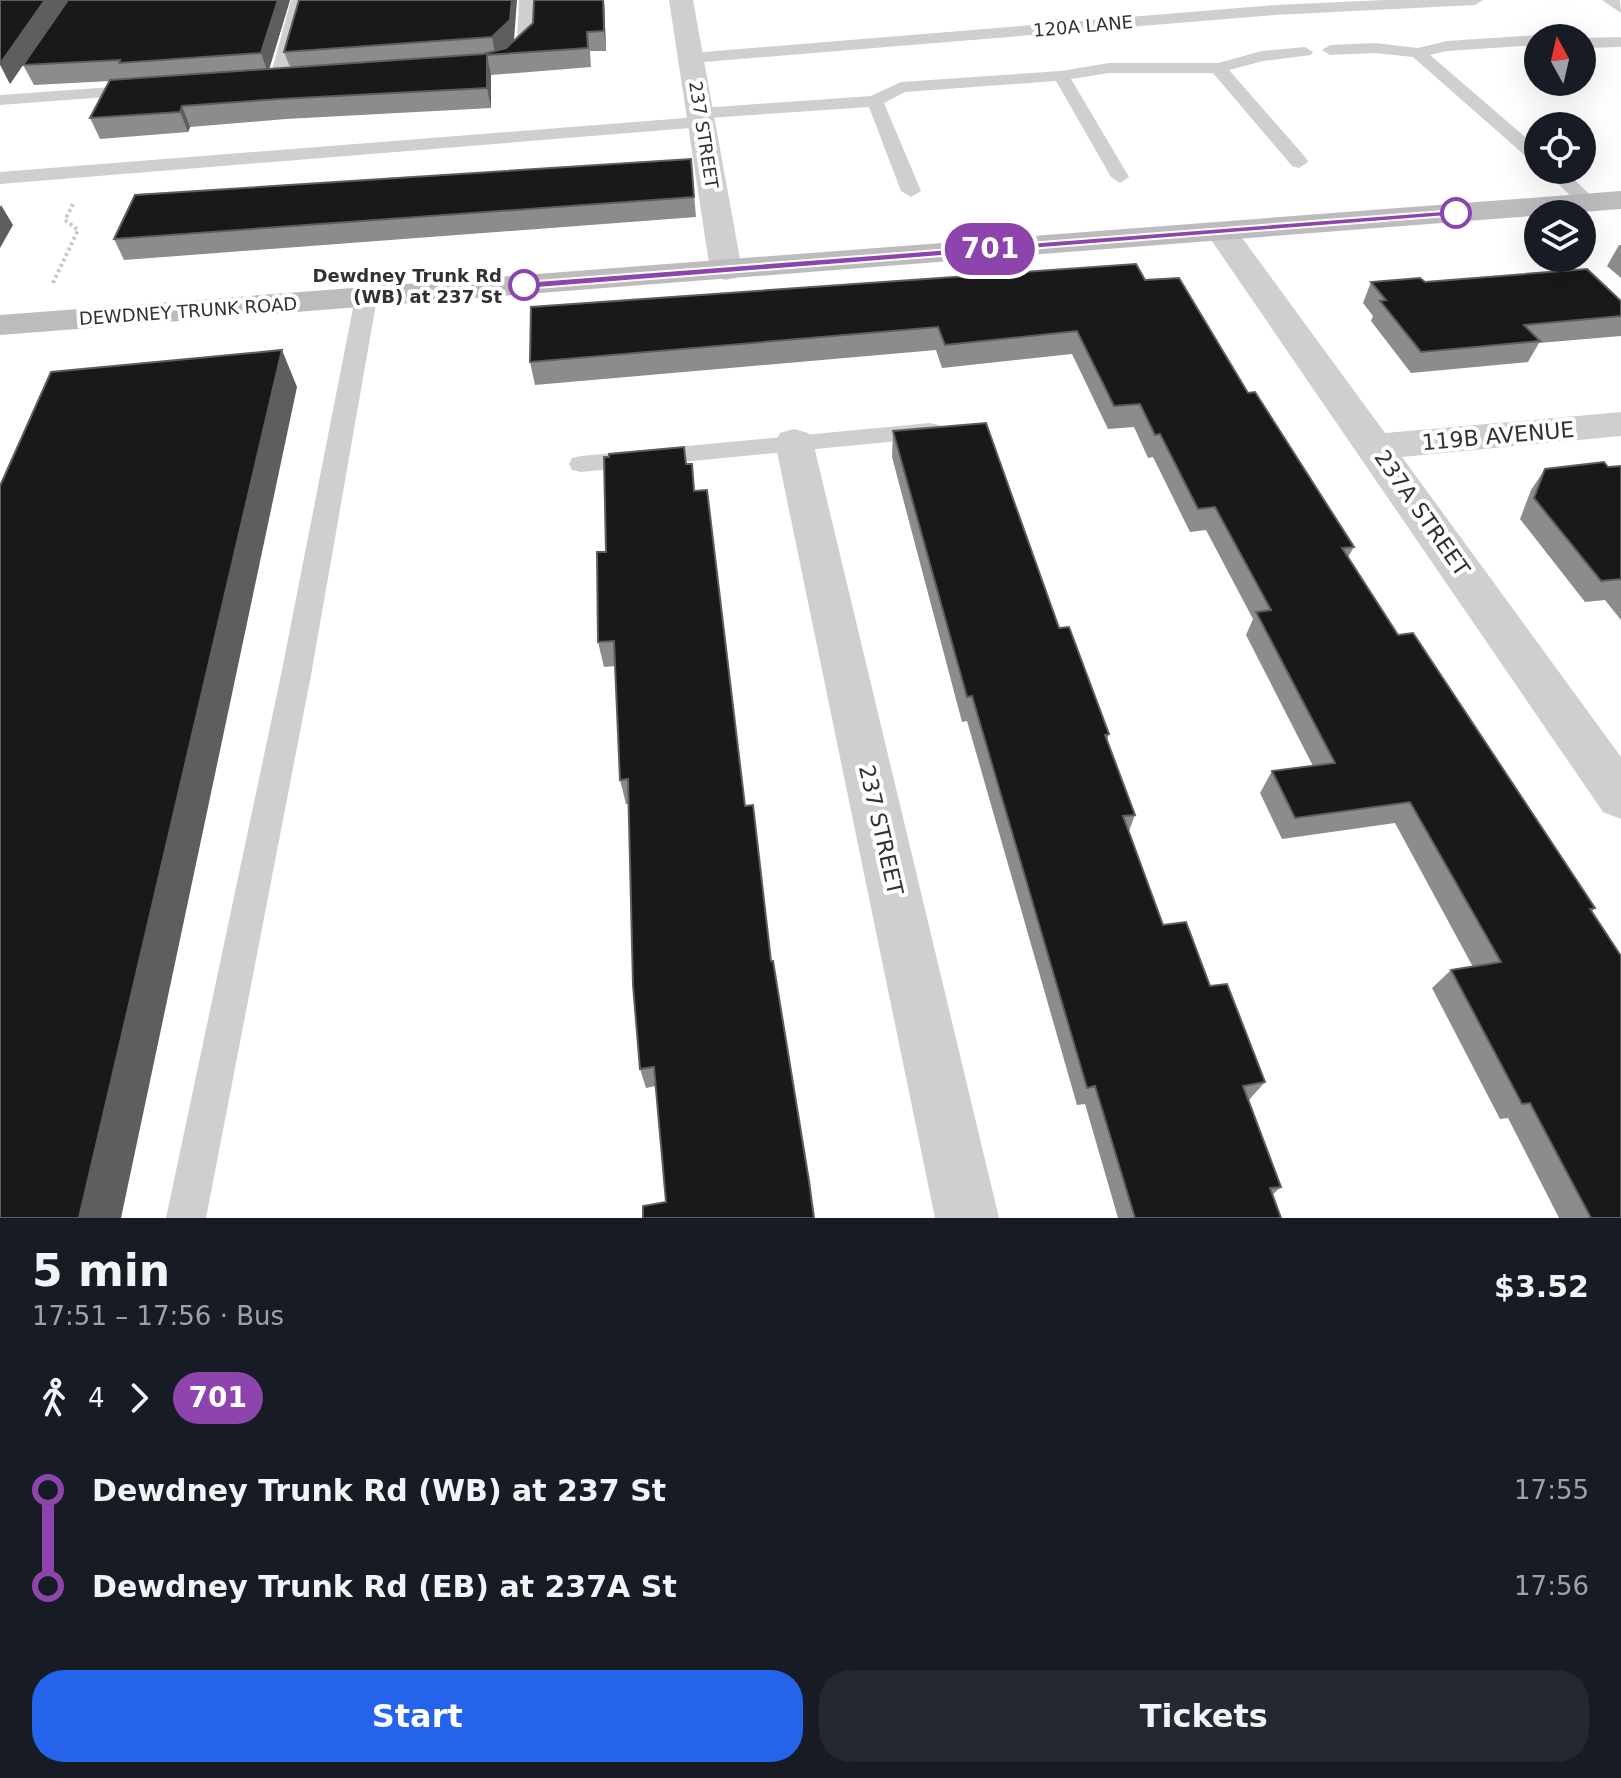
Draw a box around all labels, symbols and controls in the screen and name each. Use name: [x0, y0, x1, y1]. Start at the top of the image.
street label: 120A LANE: [1032, 11, 1134, 41]
north arrow: [1524, 24, 1596, 96]
map controls: [1524, 24, 1596, 272]
street label: 237 STREET: [685, 80, 723, 191]
button: locate: [1524, 112, 1596, 184]
unlabelled marker: [1441, 198, 1471, 228]
button: layers: [1524, 200, 1596, 272]
line badge: 701: [944, 223, 1036, 275]
text: 701: [961, 232, 1019, 265]
place label: Dewdney Trunk Rd (WB) at 237 St: [313, 265, 502, 307]
marker: Dewdney Trunk Rd (WB) at 237 St: [509, 270, 539, 300]
street label: DEWDNEY TRUNK ROAD: [78, 293, 298, 329]
street label: 119B AVENUE: [1421, 417, 1575, 455]
street label: 237A STREET: [1369, 445, 1475, 581]
street label: 237 STREET: [854, 762, 908, 898]
text: 5 min: [32, 1245, 170, 1296]
text: $3.52: [1494, 1269, 1589, 1304]
text: 17:51 – 17:56 · Bus: [32, 1301, 284, 1331]
icon: walk: [32, 1376, 76, 1420]
icon: forward: [117, 1376, 161, 1420]
text: 701: [189, 1381, 247, 1414]
text: 4: [88, 1383, 105, 1413]
text: Dewdney Trunk Rd (WB) at 237 St: [92, 1473, 666, 1508]
text: 17:55: [1514, 1475, 1589, 1505]
text: Dewdney Trunk Rd (EB) at 237A St: [92, 1569, 677, 1604]
text: 17:56: [1514, 1571, 1589, 1601]
button: Start: [32, 1670, 803, 1762]
button: Tickets: [819, 1670, 1589, 1762]

